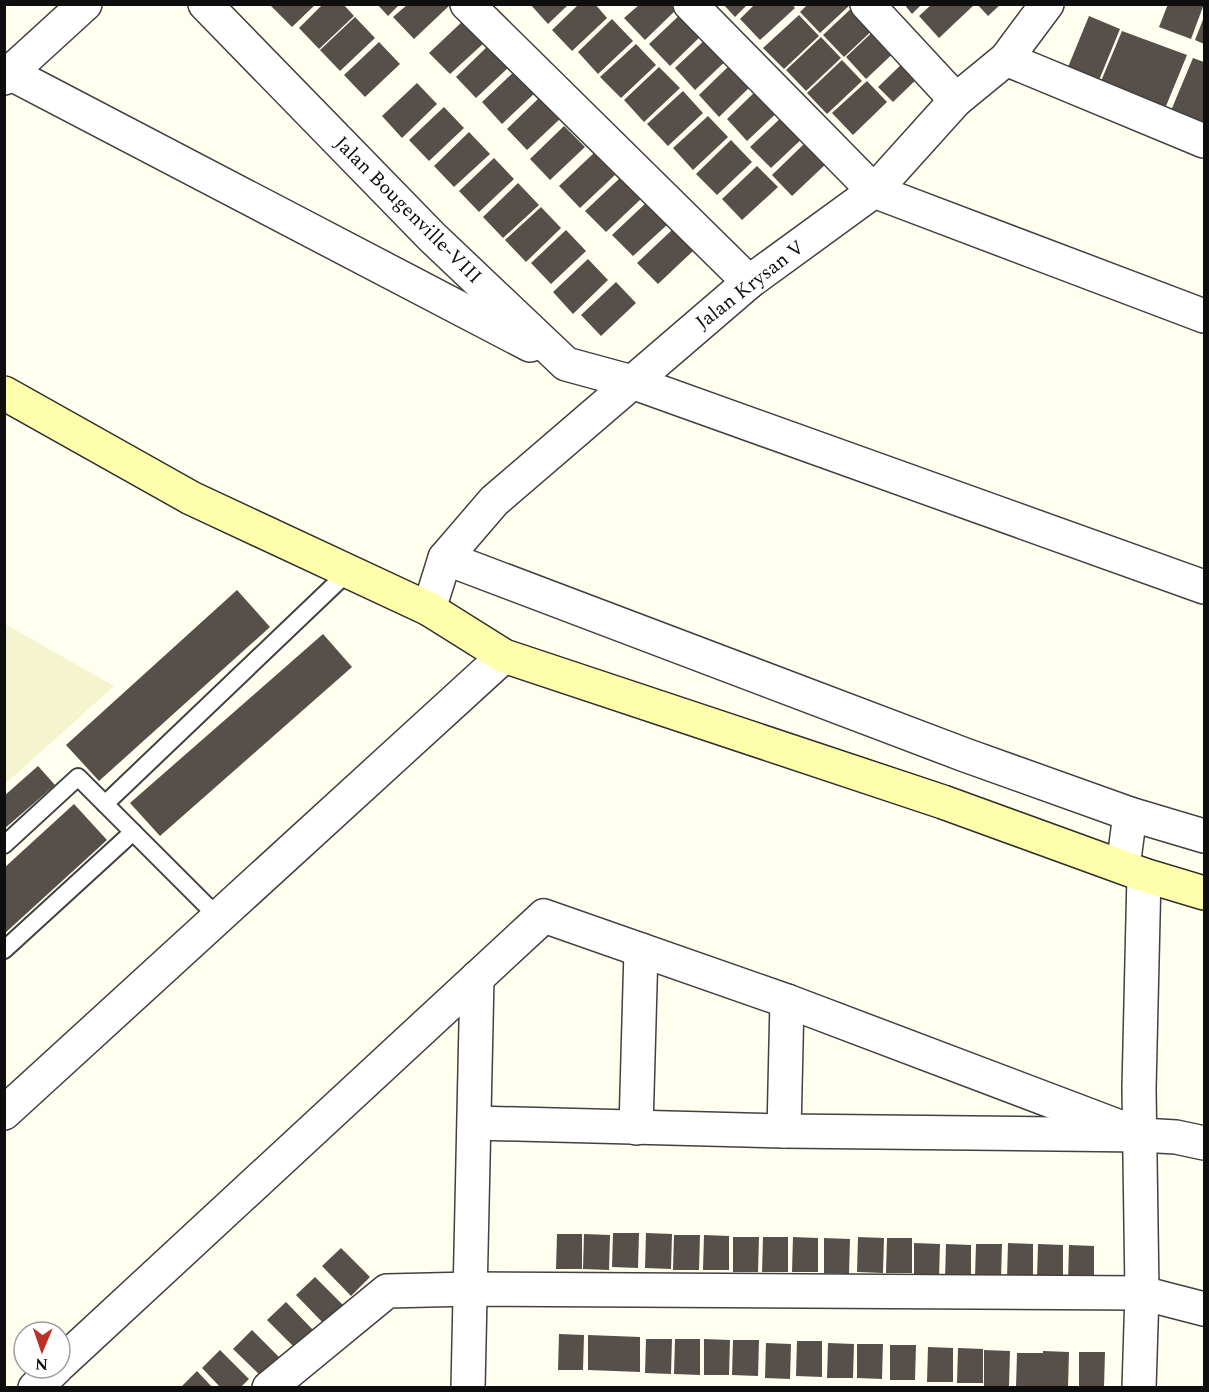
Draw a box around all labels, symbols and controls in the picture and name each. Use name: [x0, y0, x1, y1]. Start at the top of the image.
street label: Jalan Bougenville-VIII: [327, 129, 489, 291]
street label: Jalan Krysan V: [689, 233, 811, 337]
north arrow: [12, 1320, 72, 1380]
text: N: [35, 1352, 48, 1376]

